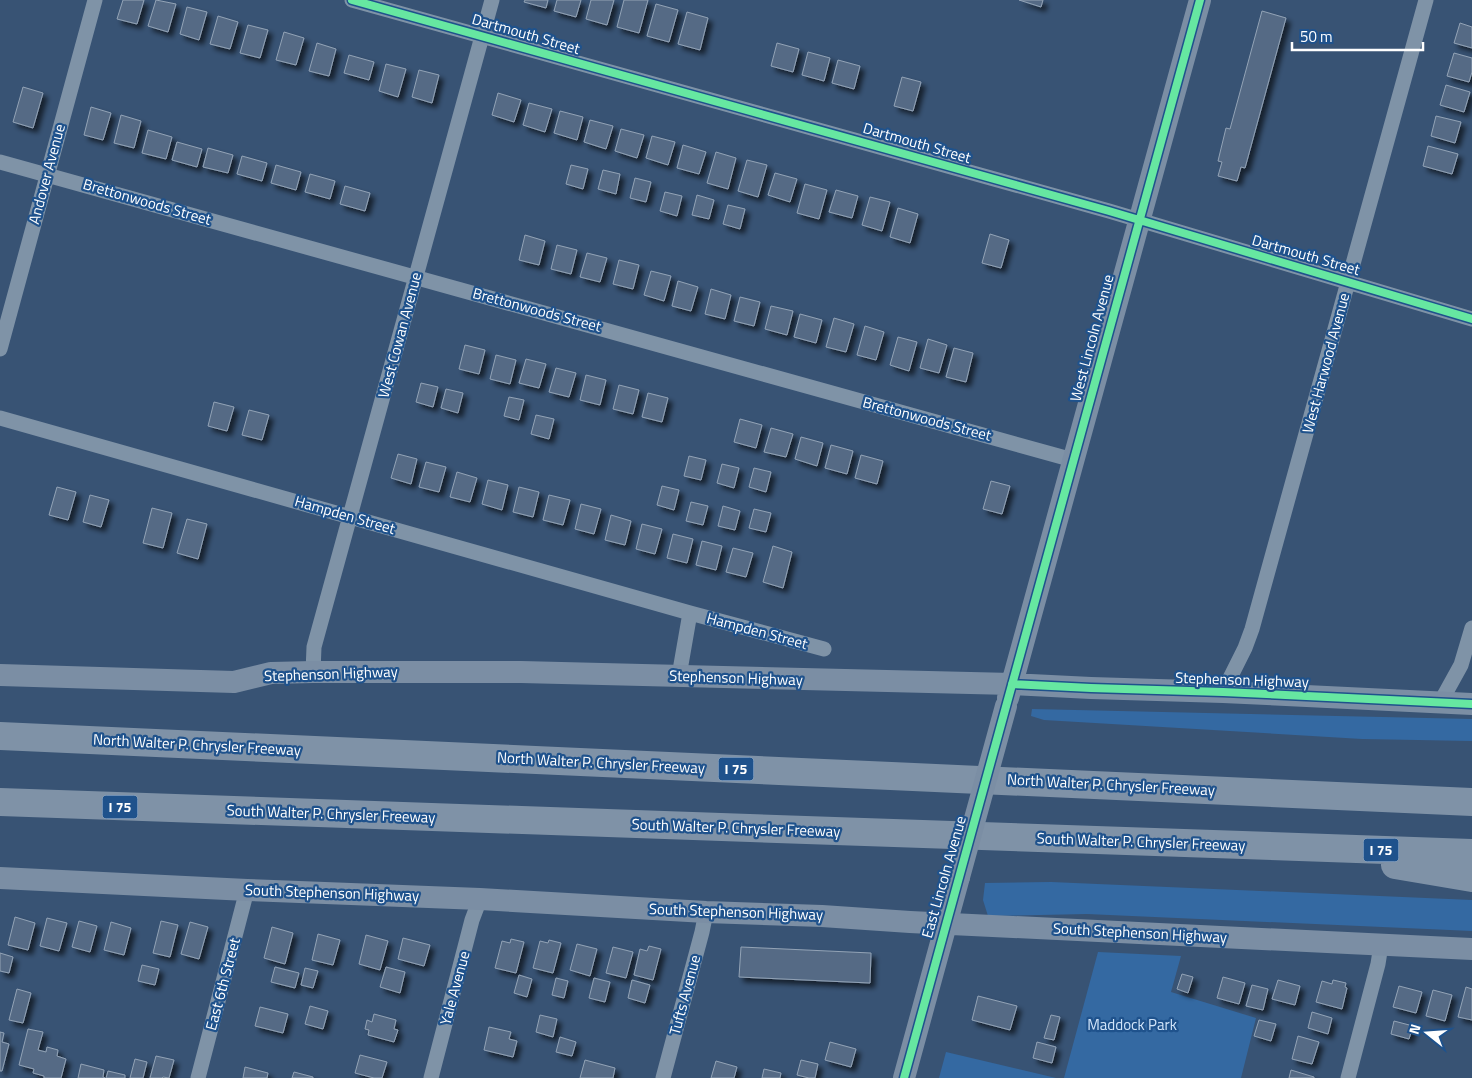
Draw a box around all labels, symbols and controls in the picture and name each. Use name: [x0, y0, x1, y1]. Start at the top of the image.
street label: Dartmouth Street: [469, 7, 584, 60]
scale bar: [1292, 20, 1423, 52]
text: 50 m: [1300, 25, 1333, 48]
street label: Dartmouth Street: [860, 116, 975, 169]
street label: Andover Avenue: [22, 121, 71, 226]
street label: Brettonwoods Street: [80, 172, 215, 231]
street label: Dartmouth Street: [1249, 228, 1364, 281]
street label: West Cowan Avenue: [372, 270, 427, 400]
street label: West Lincoln Avenue: [1063, 272, 1120, 404]
street label: Brettonwoods Street: [470, 281, 605, 338]
street label: West Harwood Avenue: [1296, 290, 1355, 436]
street label: Brettonwoods Street: [860, 390, 995, 447]
street label: Hampden Street: [292, 489, 399, 540]
street label: Hampden Street: [704, 606, 811, 655]
street label: Stephenson Highway: [264, 660, 398, 687]
street label: Stephenson Highway: [669, 664, 803, 691]
street label: Stephenson Highway: [1175, 666, 1309, 693]
street label: North Walter P. Chrysler Freeway: [92, 728, 302, 761]
street label: North Walter P. Chrysler Freeway: [496, 746, 706, 779]
road number: I 75: [718, 758, 754, 781]
street label: North Walter P. Chrysler Freeway: [1006, 768, 1216, 801]
road number: I 75: [102, 796, 138, 819]
street label: South Walter P. Chrysler Freeway: [226, 798, 436, 829]
street label: South Walter P. Chrysler Freeway: [631, 812, 841, 843]
street label: East Lincoln Avenue: [915, 813, 972, 941]
street label: South Walter P. Chrysler Freeway: [1036, 826, 1246, 857]
road number: I 75: [1364, 838, 1398, 862]
street label: South Stephenson Highway: [244, 878, 420, 907]
street label: South Stephenson Highway: [648, 897, 824, 926]
street label: South Stephenson Highway: [1052, 916, 1228, 949]
street label: East 6th Street: [199, 934, 246, 1033]
street label: Yale Avenue: [434, 948, 475, 1027]
street label: Tufts Avenue: [663, 952, 706, 1037]
north arrow: [1402, 1008, 1452, 1058]
park label: Maddock Park: [1087, 1013, 1177, 1036]
text: N: [1403, 1021, 1426, 1037]

